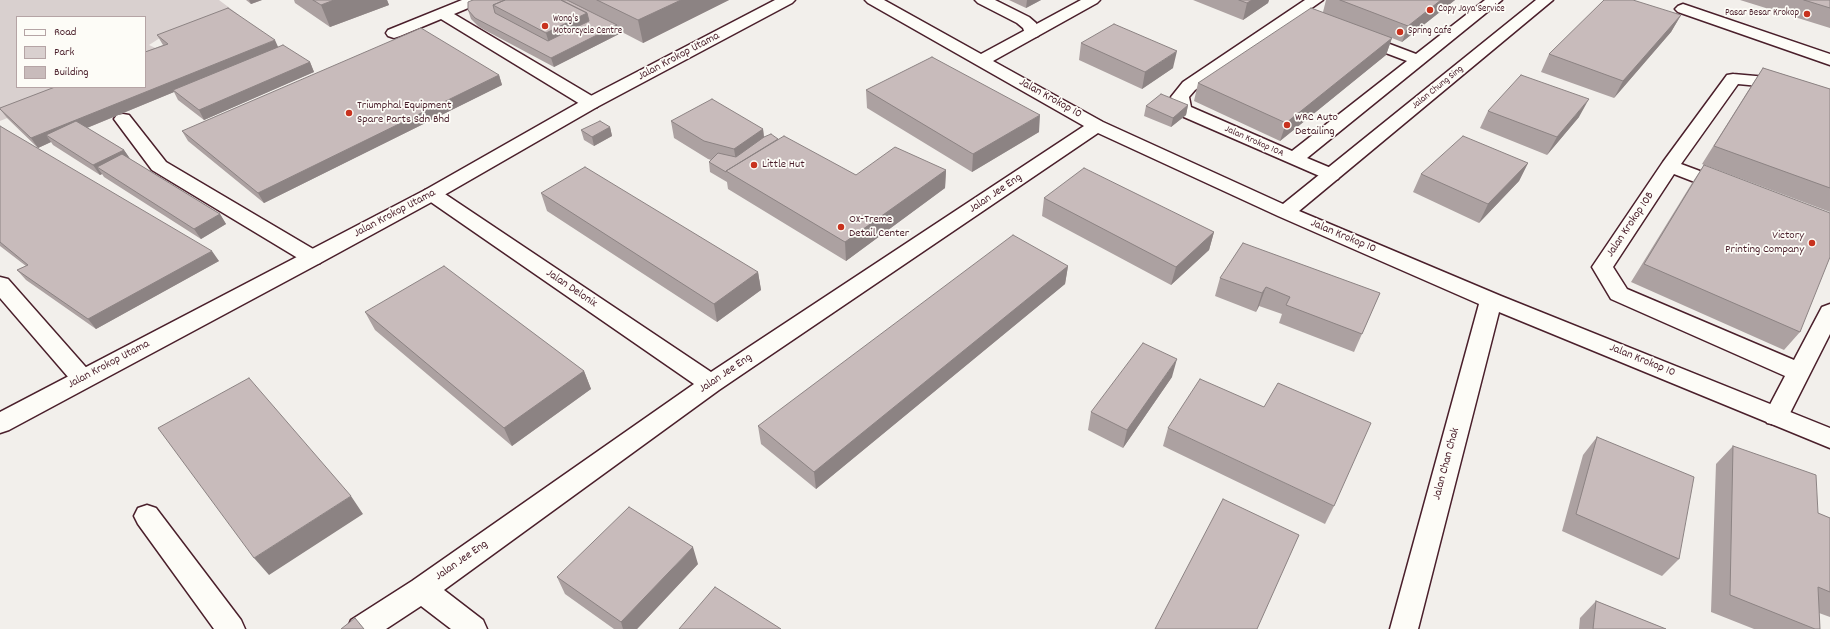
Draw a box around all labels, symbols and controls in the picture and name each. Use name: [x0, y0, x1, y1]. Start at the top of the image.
place label: Copy Jaya Service: [1438, 4, 1505, 16]
marker: Copy Jaya Service: [1425, 5, 1435, 15]
place label: Pasar Besar Krokop: [1725, 8, 1799, 20]
marker: Pasar Besar Krokop: [1802, 9, 1812, 19]
place label: Wong's Motorcycle Centre: [553, 14, 622, 38]
legend: [16, 16, 146, 88]
marker: Wong's Motorcycle Centre: [540, 21, 550, 31]
text: Road: [54, 24, 76, 41]
place label: Spring Cafe: [1408, 26, 1451, 38]
marker: Spring Cafe: [1395, 27, 1405, 37]
street label: Jalan Krokop Utama: [636, 29, 722, 85]
text: Park: [54, 44, 74, 61]
text: Building: [54, 64, 89, 81]
street label: Jalan Chung Sing: [1410, 64, 1466, 112]
street label: Jalan Krokop 10: [1016, 76, 1084, 122]
place label: Triumphal Equipment Spare Parts Sdn Bhd: [357, 99, 451, 127]
marker: Triumphal Equipment Spare Parts Sdn Bhd: [344, 108, 354, 118]
place label: WRC Auto Detailing: [1295, 111, 1338, 139]
marker: WRC Auto Detailing: [1282, 120, 1292, 130]
street label: Jalan Krokop 10A: [1222, 124, 1286, 160]
place label: Little Hut: [762, 158, 805, 172]
marker: Little Hut: [749, 160, 759, 170]
street label: Jalan Jee Eng: [967, 171, 1025, 217]
street label: Jalan Krokop Utama: [352, 186, 438, 242]
street label: Jalan Krokop 10B: [1604, 190, 1658, 260]
place label: OX-Treme Detail Center: [849, 213, 909, 241]
street label: Jalan Krokop 10: [1308, 217, 1378, 257]
marker: OX-Treme Detail Center: [836, 222, 846, 232]
place label: Victory Printing Company: [1725, 229, 1804, 257]
marker: Victory Printing Company: [1807, 238, 1817, 248]
street label: Jalan Delonix: [543, 267, 599, 311]
street label: Jalan Krokop Utama: [66, 337, 152, 393]
street label: Jalan Krokop 10: [1607, 341, 1677, 381]
street label: Jalan Jee Eng: [697, 351, 755, 397]
street label: Jalan Chan Chak: [1430, 426, 1464, 502]
street label: Jalan Jee Eng: [433, 538, 491, 584]

